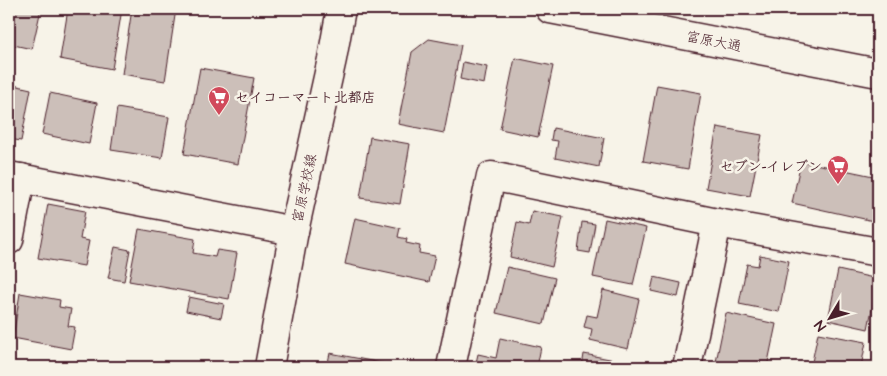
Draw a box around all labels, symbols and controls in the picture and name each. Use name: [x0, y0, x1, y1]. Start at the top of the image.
street label: 富原大通: [684, 27, 743, 57]
supermarket icon: セイコーマート北都店: [207, 85, 231, 116]
place label: セイコーマート北都店: [235, 88, 376, 108]
street label: 富原学校線: [288, 152, 322, 225]
supermarket icon: セブン-イレブン: [826, 154, 850, 185]
place label: セブン-イレブン: [720, 157, 822, 177]
north arrow: [804, 294, 854, 344]
text: N: [810, 316, 831, 335]

